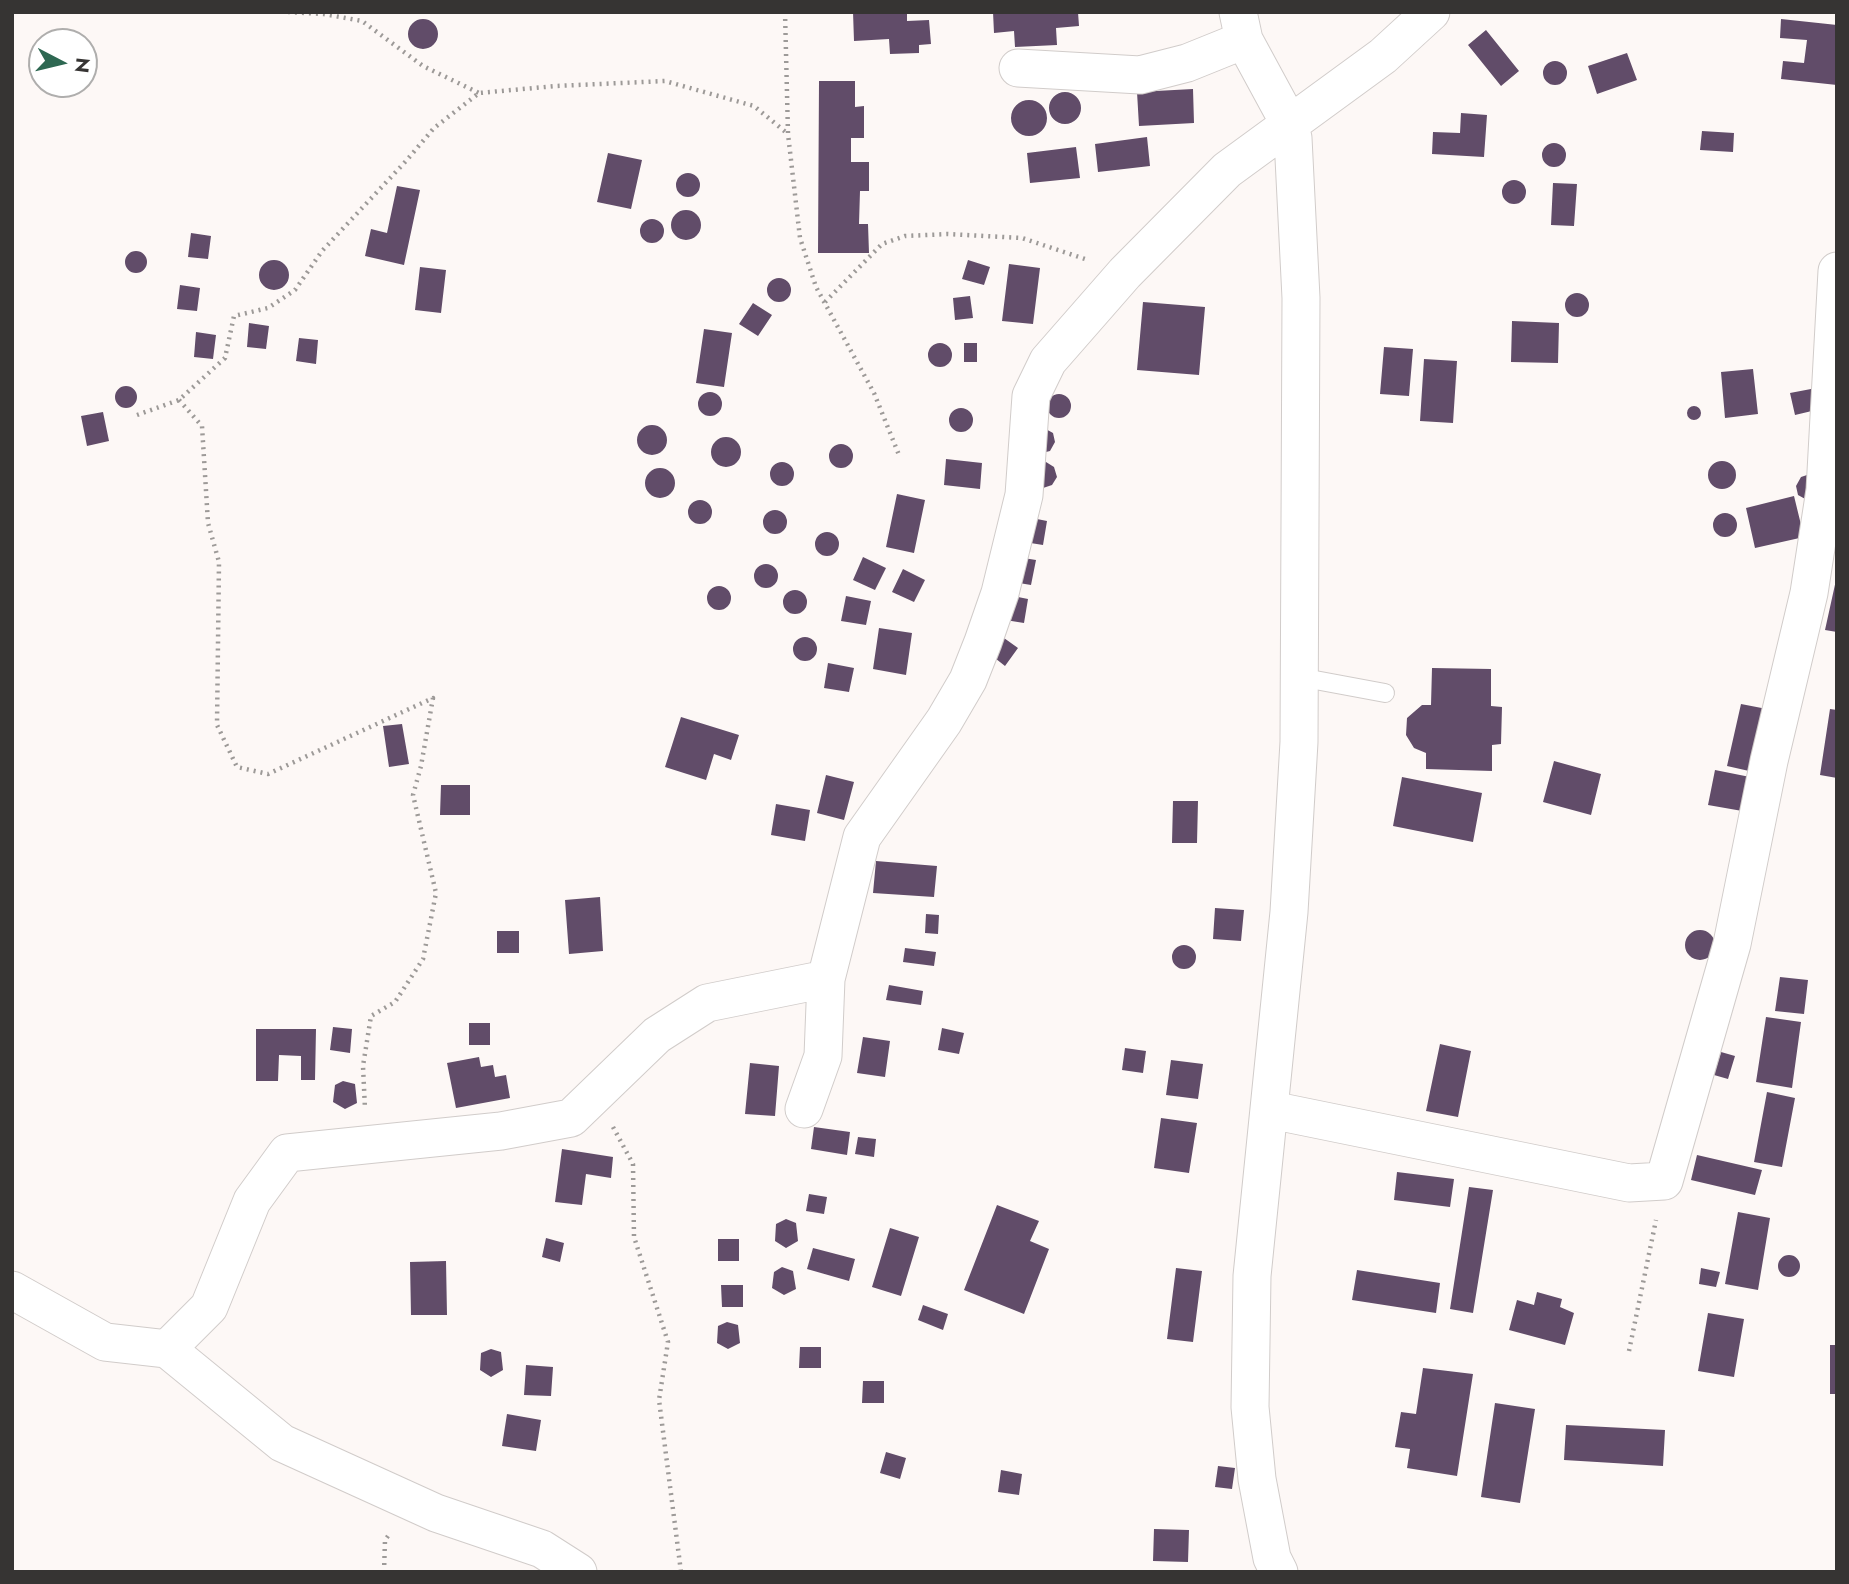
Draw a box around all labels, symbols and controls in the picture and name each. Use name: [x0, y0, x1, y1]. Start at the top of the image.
north arrow: [28, 28, 98, 98]
text: N: [68, 56, 97, 75]

